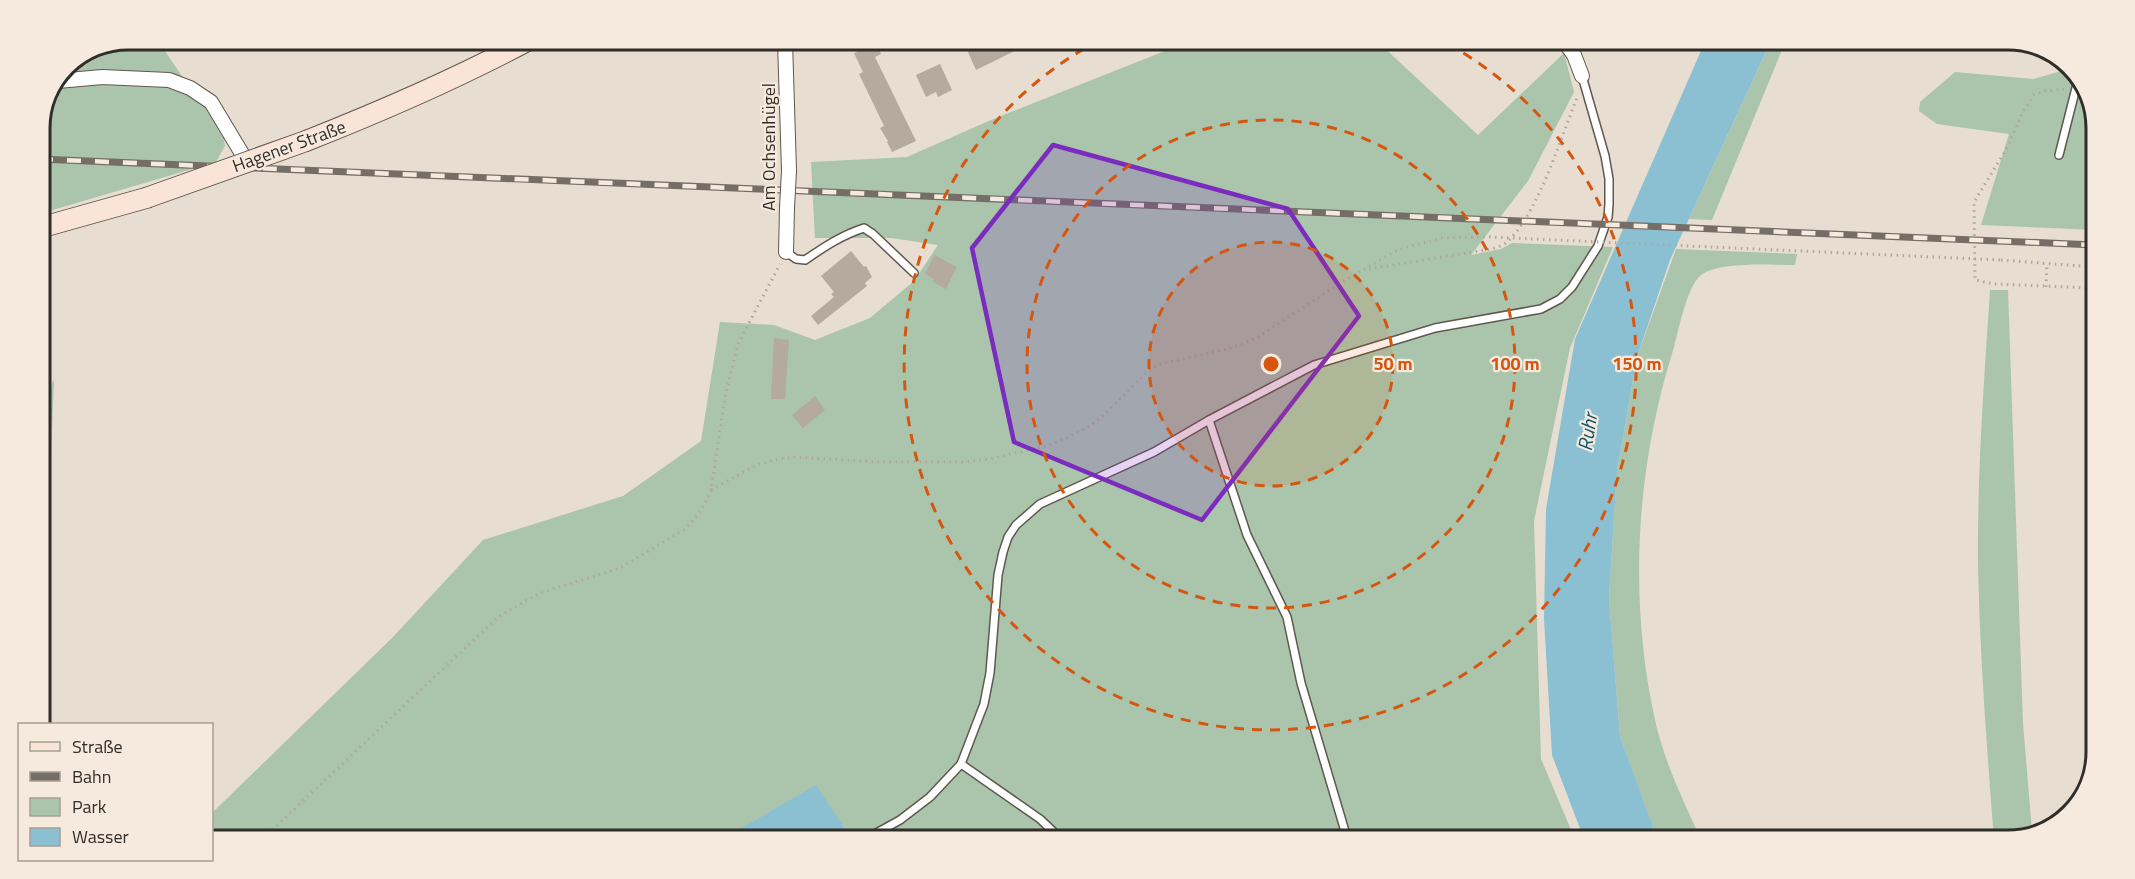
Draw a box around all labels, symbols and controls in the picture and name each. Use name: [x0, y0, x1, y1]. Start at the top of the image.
street label: Am Ochsenhügel: [755, 83, 782, 211]
street label: Hagener Straße: [228, 113, 350, 179]
text: 50 m: [1373, 350, 1413, 377]
text: 100 m: [1490, 350, 1540, 377]
text: 150 m: [1612, 350, 1662, 377]
centre of rings: [1261, 354, 1281, 374]
water label: Ruhr: [1569, 408, 1606, 453]
legend: [18, 723, 213, 861]
text: Straße: [72, 733, 123, 760]
text: Bahn: [72, 763, 111, 790]
text: Park: [72, 793, 107, 820]
text: Wasser: [72, 823, 129, 850]

